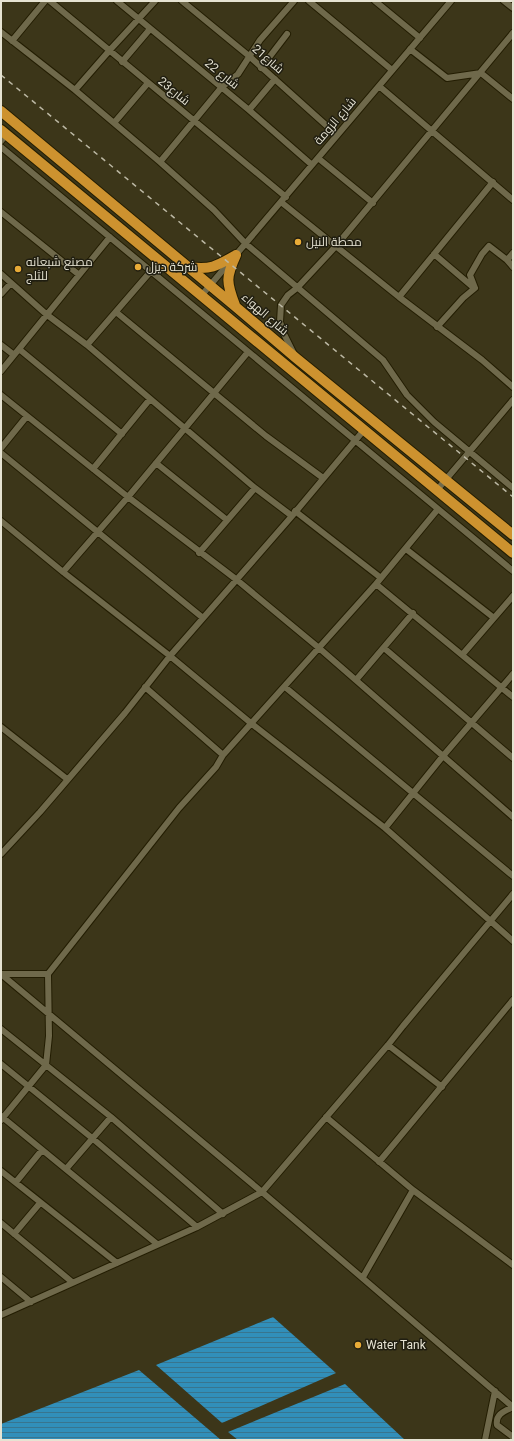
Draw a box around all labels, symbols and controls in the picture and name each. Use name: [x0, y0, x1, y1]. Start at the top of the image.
street label: شارع21: [249, 42, 287, 77]
street label: شارع 22: [202, 56, 242, 93]
street label: شارع23: [155, 74, 193, 109]
street label: شارع الزومة: [311, 94, 360, 148]
place label: محطة النيل: [306, 235, 362, 249]
marker: محطة النيل: [293, 237, 303, 247]
place label: مصنع شبعانه للثلج: [26, 255, 93, 284]
place label: شركة ديزل: [146, 260, 197, 274]
marker: شركة ديزل: [133, 262, 143, 272]
marker: مصنع شبعانه للثلج: [13, 264, 23, 274]
street label: شارع الهواء: [238, 290, 291, 339]
place label: Water Tank: [366, 1338, 427, 1352]
marker: Water Tank: [353, 1340, 363, 1350]

